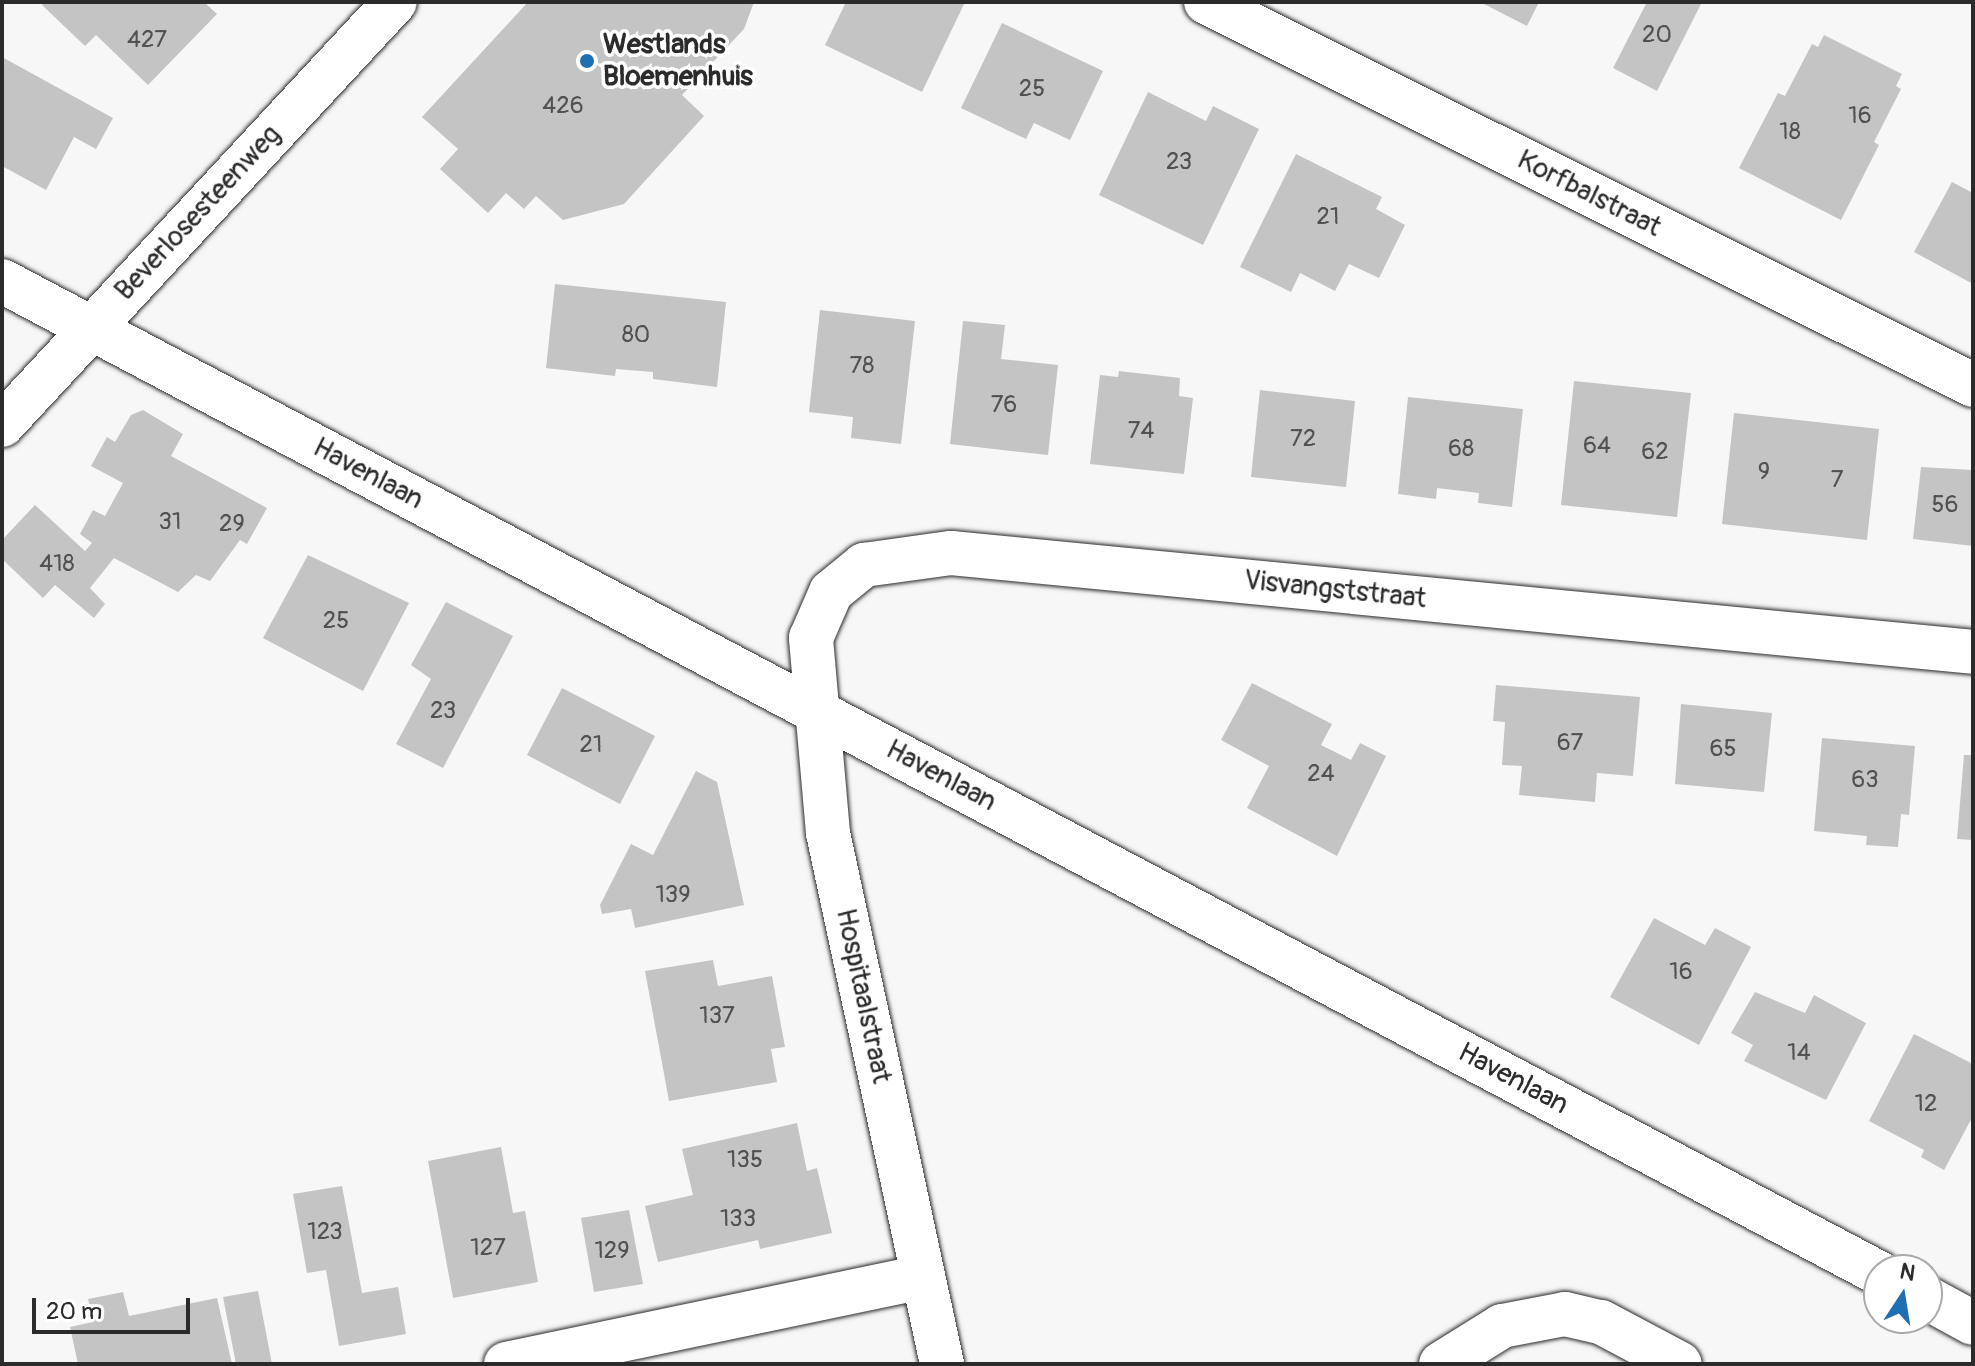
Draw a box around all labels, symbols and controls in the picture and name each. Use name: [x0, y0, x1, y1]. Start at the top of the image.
house number: 20: [1642, 21, 1672, 49]
house number: 427: [127, 26, 167, 54]
place label: Westlands Bloemenhuis: [603, 28, 753, 94]
marker: Westlands Bloemenhuis: [578, 52, 596, 70]
house number: 25: [1019, 75, 1045, 103]
house number: 426: [542, 92, 584, 120]
house number: 16: [1848, 102, 1872, 130]
street label: Beverlosesteenweg: [108, 118, 288, 308]
house number: 18: [1779, 118, 1801, 146]
street label: Korfbalstraat: [1511, 143, 1667, 245]
house number: 23: [1166, 148, 1192, 176]
house number: 21: [1317, 203, 1339, 231]
house number: 80: [622, 321, 650, 349]
house number: 78: [850, 352, 874, 380]
house number: 76: [991, 391, 1017, 419]
house number: 74: [1128, 417, 1154, 445]
house number: 72: [1290, 425, 1316, 453]
street label: Havenlaan: [307, 431, 429, 517]
house number: 64: [1583, 432, 1611, 460]
house number: 68: [1448, 435, 1474, 463]
house number: 62: [1641, 438, 1669, 466]
house number: 9: [1758, 458, 1770, 486]
house number: 7: [1831, 466, 1843, 494]
house number: 56: [1932, 491, 1958, 519]
house number: 31: [159, 508, 181, 536]
house number: 29: [219, 510, 245, 538]
house number: 418: [39, 550, 75, 578]
street label: Visvangststraat: [1242, 564, 1428, 616]
house number: 25: [323, 607, 349, 635]
house number: 23: [430, 697, 456, 725]
house number: 67: [1557, 729, 1583, 757]
house number: 21: [580, 731, 602, 759]
street label: Havenlaan: [880, 733, 1002, 819]
house number: 65: [1710, 735, 1736, 763]
house number: 24: [1307, 760, 1335, 788]
house number: 63: [1851, 766, 1879, 794]
house number: 139: [655, 881, 691, 909]
street label: Hospitaalstraat: [828, 906, 898, 1086]
house number: 16: [1669, 958, 1693, 986]
house number: 137: [699, 1002, 735, 1030]
street label: Havenlaan: [1452, 1036, 1574, 1122]
house number: 14: [1787, 1039, 1811, 1067]
house number: 12: [1915, 1090, 1937, 1118]
house number: 135: [727, 1146, 763, 1174]
house number: 133: [720, 1205, 756, 1233]
house number: 123: [307, 1218, 343, 1246]
house number: 127: [470, 1234, 506, 1262]
house number: 129: [594, 1237, 630, 1265]
north arrow: [1863, 1254, 1943, 1334]
text: N: [1897, 1257, 1918, 1288]
scale bar: [36, 1282, 194, 1332]
text: 20 m: [46, 1297, 102, 1326]

